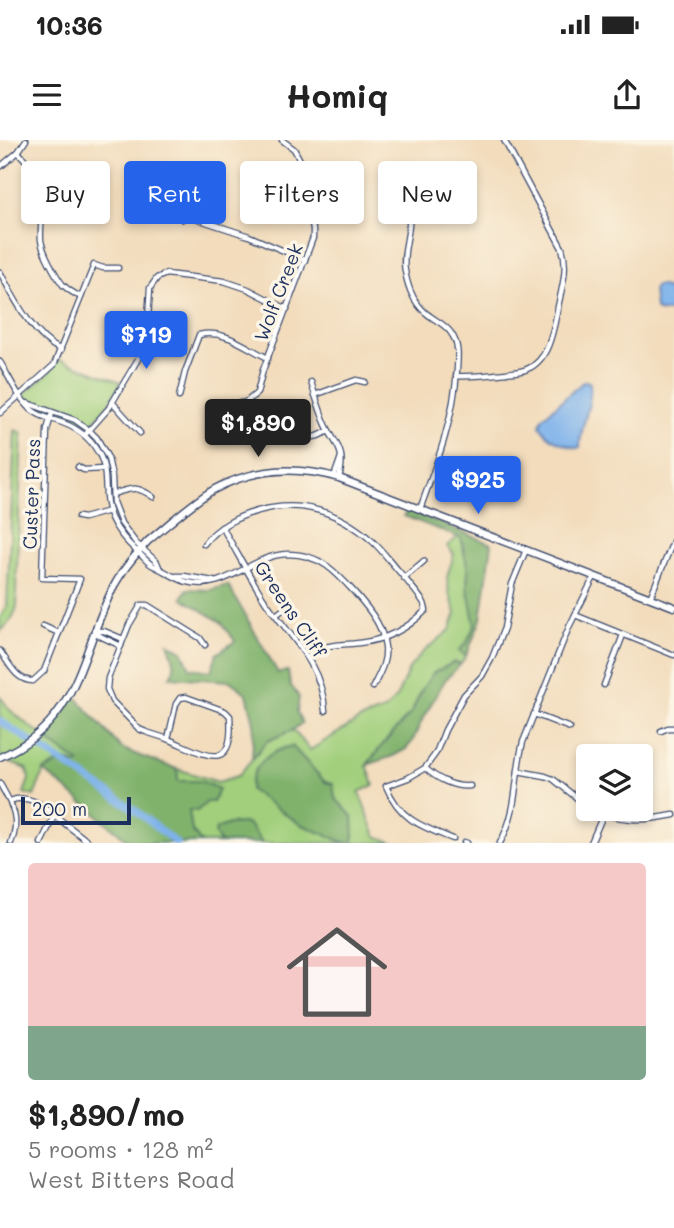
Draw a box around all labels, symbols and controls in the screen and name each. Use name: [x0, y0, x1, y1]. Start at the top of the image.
text: 10:36: [35, 8, 103, 42]
text: Homiq: [286, 74, 388, 116]
icon: menu: [28, 76, 66, 114]
icon: share: [608, 76, 646, 114]
chip: Buy: [21, 161, 110, 224]
chip: Rent: [124, 161, 226, 224]
chip: Filters: [240, 161, 364, 224]
chip: New: [378, 161, 477, 224]
street label: Wolf Creek: [248, 239, 308, 345]
pin: $719: [105, 312, 187, 371]
text: $719: [120, 319, 172, 349]
pin: $1,890: [201, 400, 315, 459]
text: $1,890: [221, 407, 295, 437]
street label: Custer Pass: [17, 438, 45, 550]
pin: $925: [437, 456, 519, 516]
text: $925: [451, 464, 505, 494]
street label: Greens Cliff: [249, 556, 333, 663]
map controls: [576, 744, 653, 821]
button: layers: [576, 744, 653, 821]
scale bar: [21, 794, 131, 826]
text: 200 m: [32, 796, 87, 821]
icon: home: [274, 909, 400, 1035]
text: $1,890/mo: [28, 1094, 185, 1134]
text: 5 rooms · 128 m²: [28, 1134, 213, 1164]
text: West Bitters Road: [28, 1164, 234, 1194]

